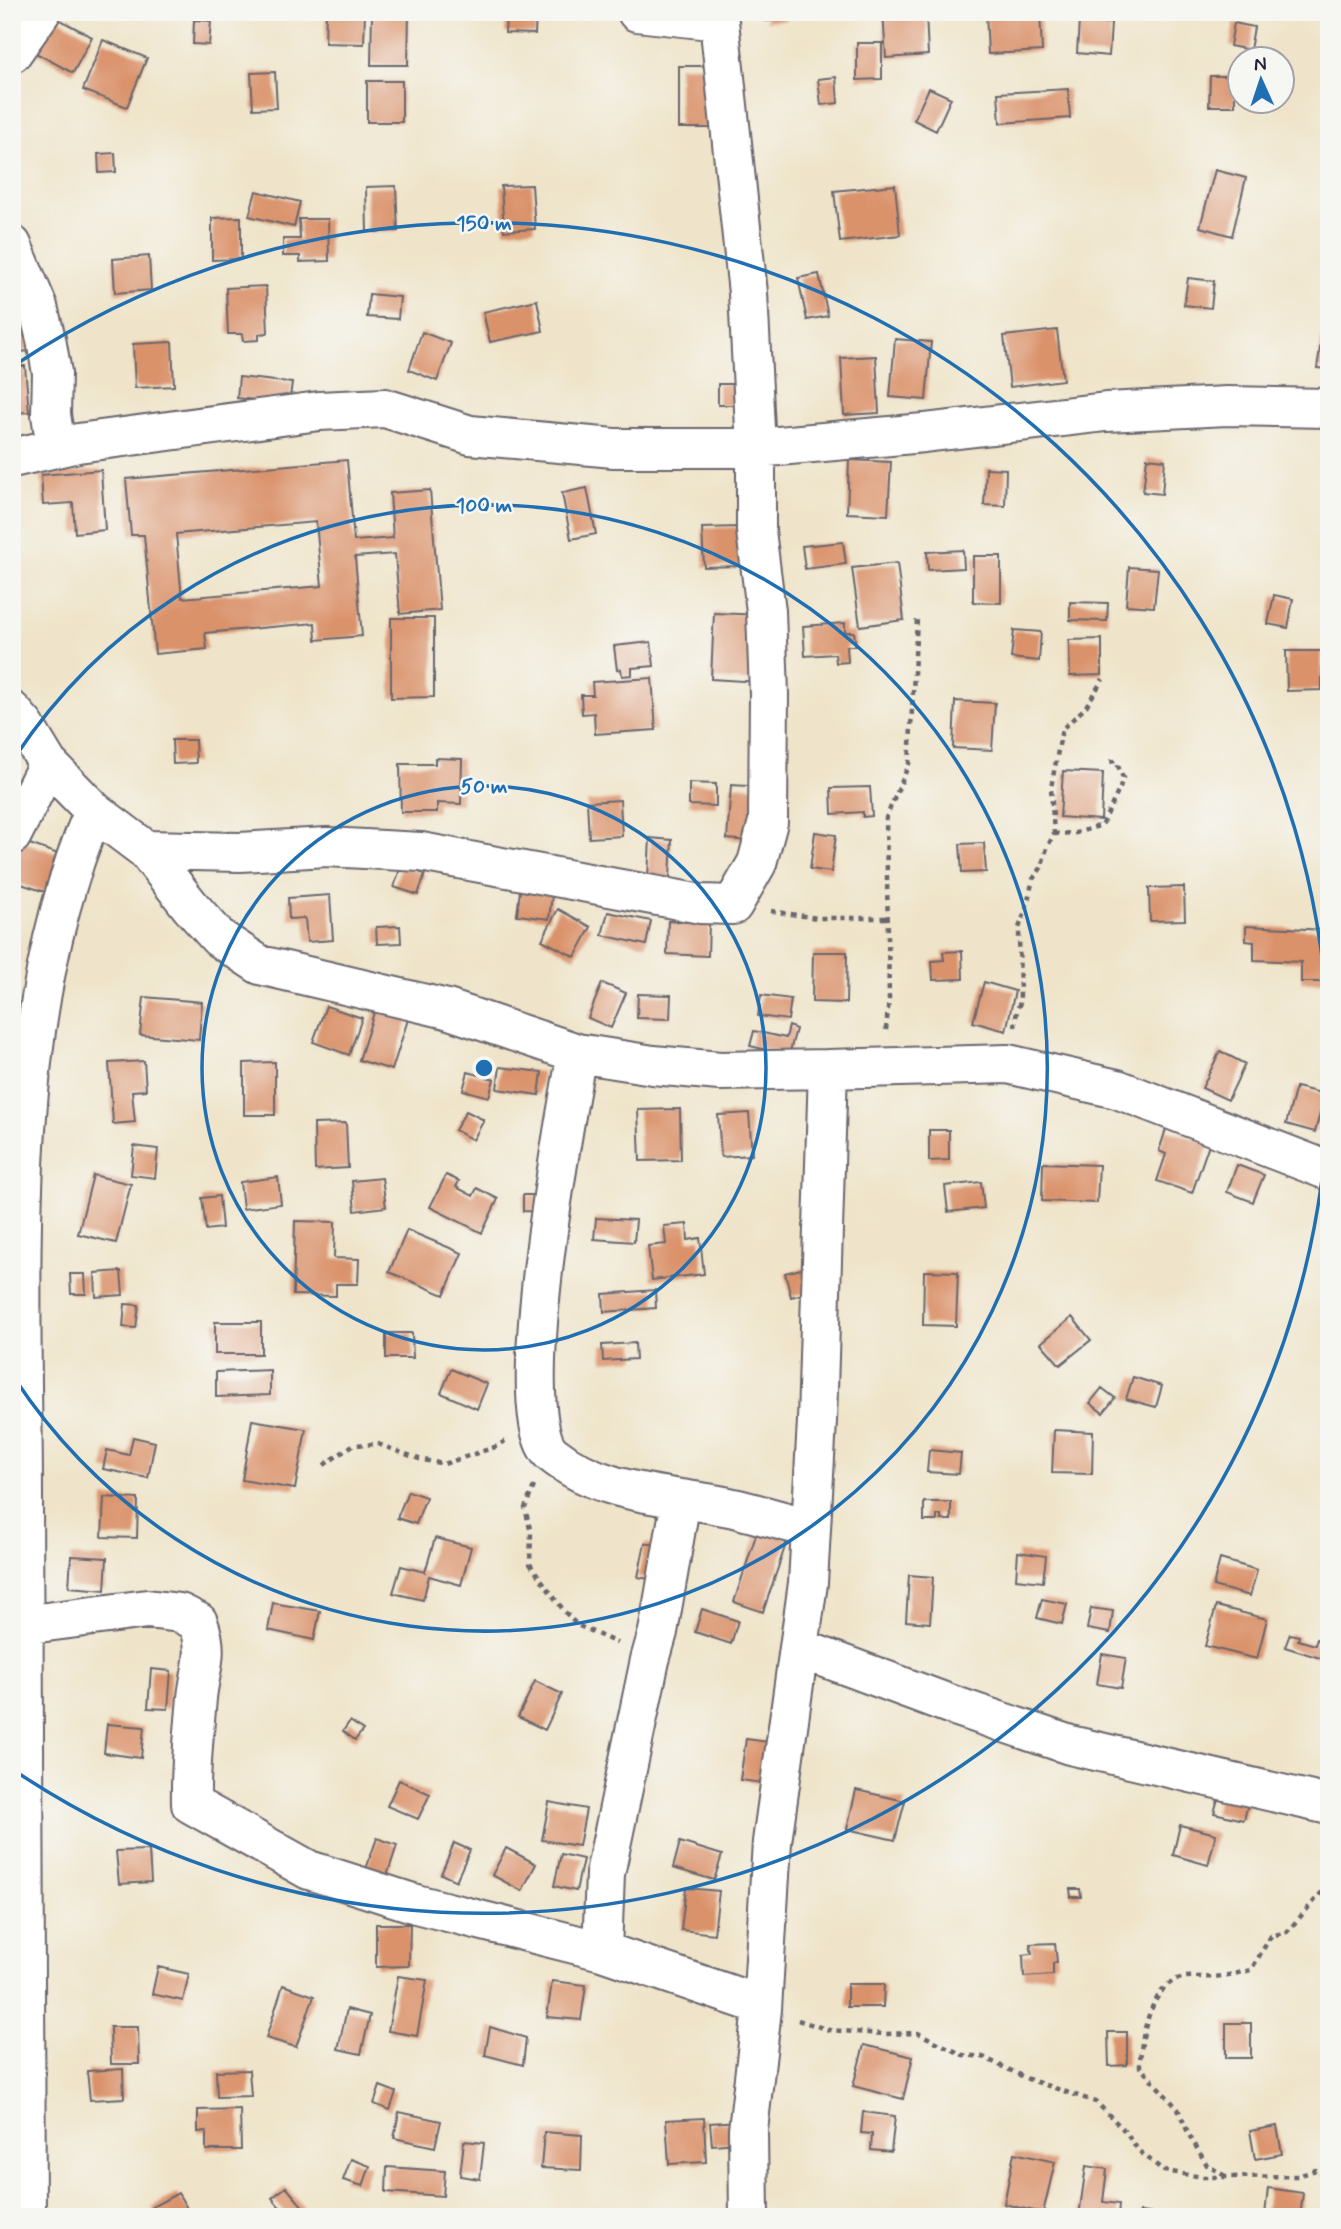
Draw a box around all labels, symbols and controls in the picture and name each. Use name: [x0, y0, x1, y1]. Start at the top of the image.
north arrow: [1226, 46, 1296, 116]
text: N: [1253, 52, 1267, 77]
text: 150 m: [456, 210, 512, 238]
text: 100 m: [456, 492, 512, 520]
text: 50 m: [461, 773, 508, 801]
centre of rings: [472, 1056, 496, 1080]

